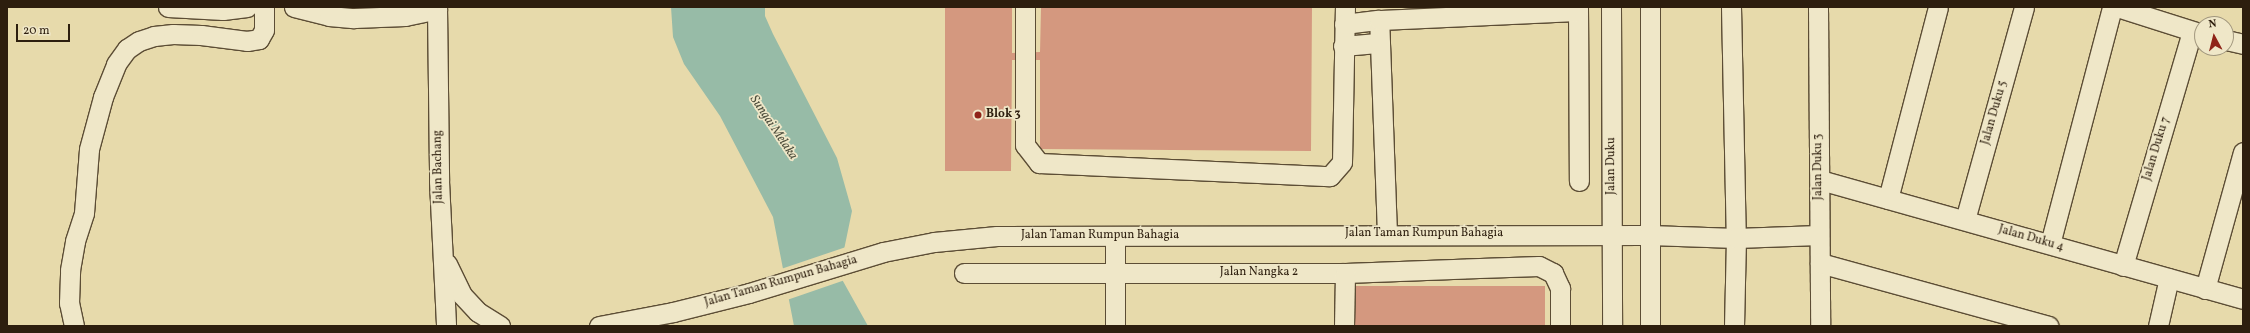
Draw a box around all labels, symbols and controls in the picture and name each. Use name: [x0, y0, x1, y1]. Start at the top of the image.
scale bar: [18, 16, 72, 42]
north arrow: [2194, 16, 2234, 56]
text: N: [2208, 17, 2217, 33]
text: 20 m: [23, 23, 50, 39]
street label: Jalan Duku 5: [1979, 79, 2011, 147]
water label: Sungai Melaka: [746, 93, 800, 163]
place label: Blok 3: [986, 108, 1021, 122]
marker: Blok 3: [973, 110, 983, 120]
street label: Jalan Duku 7: [2140, 115, 2174, 183]
street label: Jalan Bachang: [431, 130, 447, 204]
street label: Jalan Duku 3: [1812, 134, 1826, 200]
street label: Jalan Duku: [1605, 137, 1619, 195]
street label: Jalan Duku 4: [1997, 223, 2065, 255]
street label: Jalan Taman Rumpun Bahagia: [1345, 227, 1503, 241]
street label: Jalan Taman Rumpun Bahagia: [1021, 229, 1179, 243]
street label: Jalan Taman Rumpun Bahagia: [703, 253, 859, 311]
street label: Jalan Nangka 2: [1220, 266, 1298, 280]

